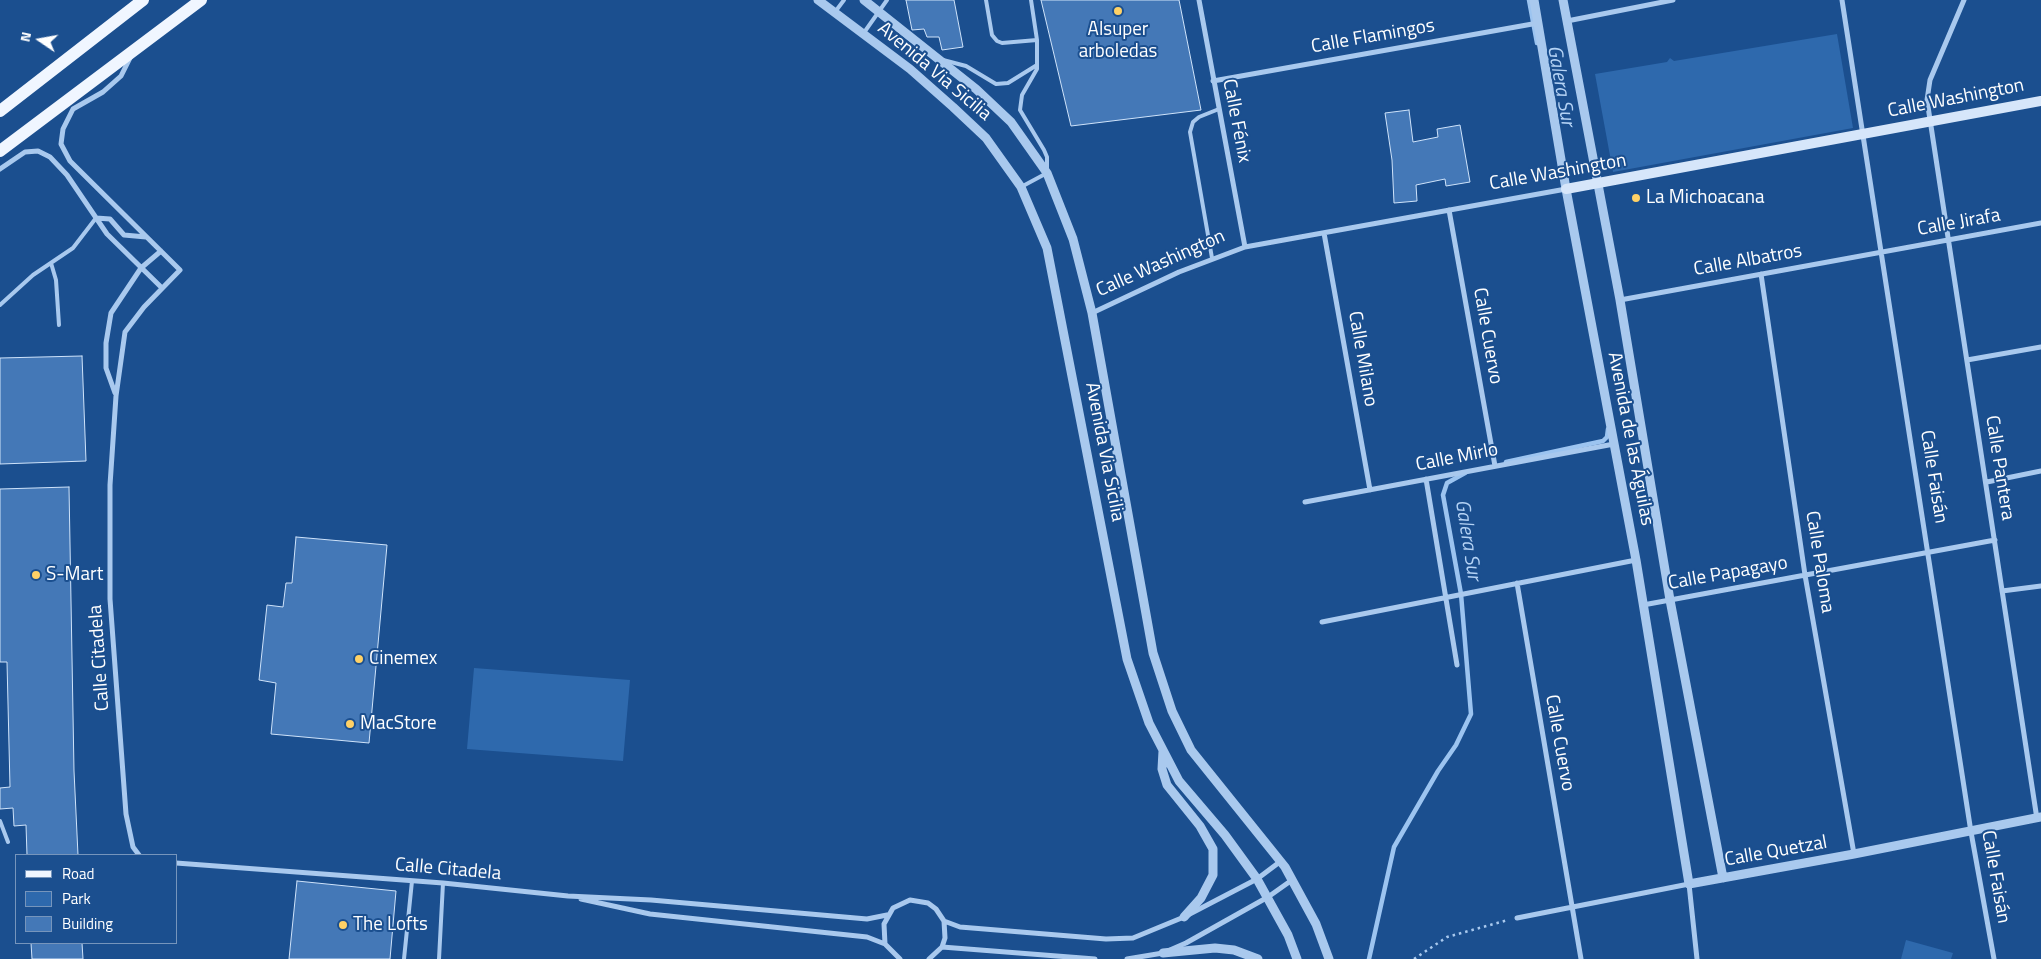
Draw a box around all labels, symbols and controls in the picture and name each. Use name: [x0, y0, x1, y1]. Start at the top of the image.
marker: Alsuper arboledas: [1112, 5, 1124, 17]
north arrow: [15, 15, 65, 65]
street label: Calle Flamingos: [1309, 15, 1437, 59]
street label: Avenida Via Sicilia: [872, 18, 996, 126]
place label: Alsuper arboledas: [1079, 19, 1157, 63]
text: N: [14, 30, 36, 44]
water label: Galera Sur: [1541, 44, 1579, 128]
street label: Calle Washington: [1886, 75, 2026, 123]
street label: Calle Fénix: [1217, 77, 1255, 165]
street label: Calle Washington: [1488, 150, 1628, 196]
place label: La Michoacana: [1646, 187, 1764, 209]
marker: La Michoacana: [1630, 192, 1642, 204]
street label: Calle Jirafa: [1916, 204, 2002, 242]
street label: Calle Washington: [1093, 225, 1229, 303]
street label: Calle Albatros: [1692, 240, 1804, 282]
street label: Calle Cuervo: [1467, 286, 1507, 386]
street label: Calle Milano: [1342, 309, 1382, 409]
street label: Avenida de las Águilas: [1602, 350, 1658, 528]
street label: Avenida Via Sicilia: [1079, 380, 1129, 524]
street label: Calle Pantera: [1979, 414, 2019, 522]
street label: Calle Faisán: [1914, 429, 1952, 525]
street label: Calle Mirlo: [1414, 439, 1500, 477]
water label: Galera Sur: [1449, 498, 1485, 582]
street label: Calle Paloma: [1800, 509, 1838, 615]
street label: Calle Papagayo: [1667, 552, 1789, 596]
place label: S-Mart: [46, 564, 103, 586]
marker: S-Mart: [30, 569, 42, 581]
street label: Calle Citadela: [85, 604, 115, 712]
place label: Cinemex: [369, 648, 437, 670]
marker: Cinemex: [353, 653, 365, 665]
street label: Calle Cuervo: [1539, 693, 1579, 793]
place label: MacStore: [360, 713, 437, 735]
marker: MacStore: [344, 718, 356, 730]
street label: Calle Faisán: [1976, 829, 2014, 925]
street label: Calle Quetzal: [1723, 832, 1829, 872]
legend: [15, 854, 178, 944]
street label: Calle Citadela: [394, 854, 502, 886]
text: Road: [62, 862, 94, 885]
text: Park: [62, 887, 91, 910]
text: Building: [62, 912, 113, 935]
place label: The Lofts: [353, 914, 428, 936]
marker: The Lofts: [337, 919, 349, 931]

